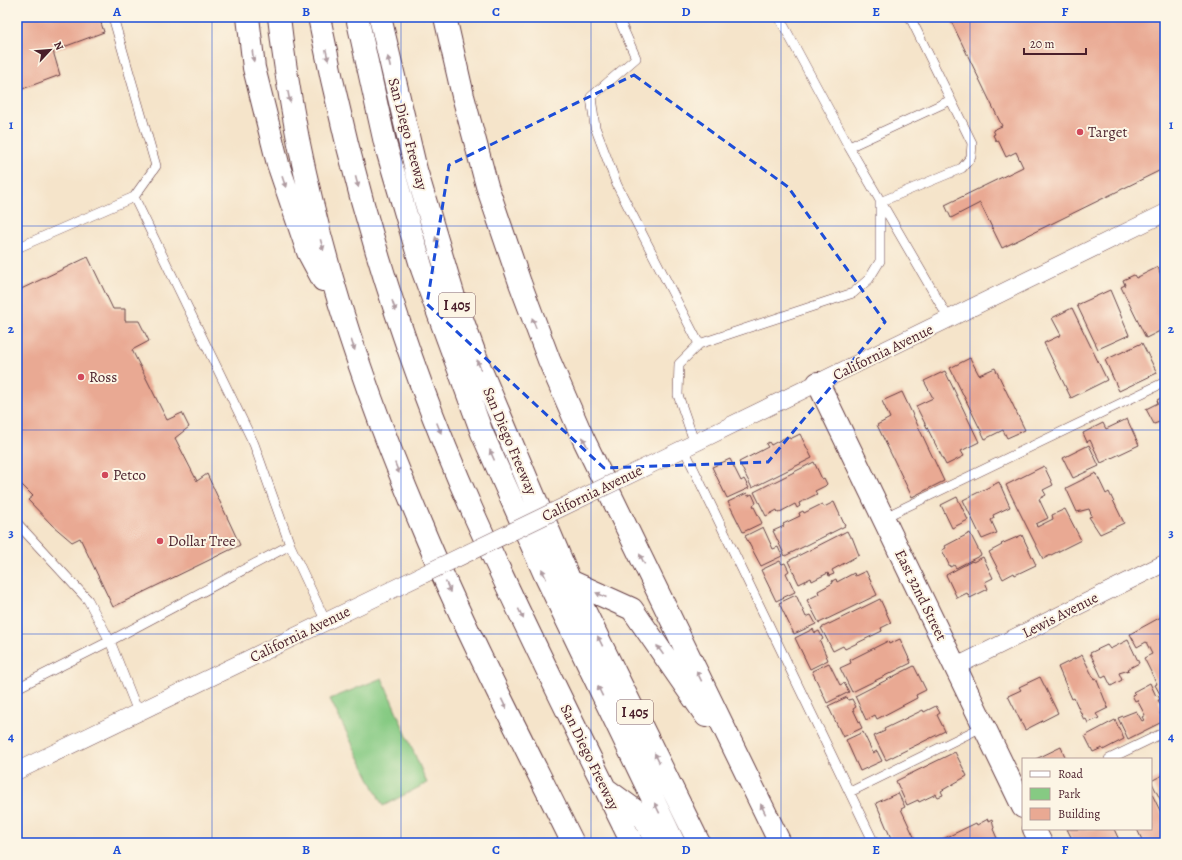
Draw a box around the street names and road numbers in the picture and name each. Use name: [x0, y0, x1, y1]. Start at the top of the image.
street label: San Diego Freeway: [383, 76, 433, 193]
road number: I 405: [439, 293, 475, 317]
street label: California Avenue: [830, 319, 937, 385]
street label: San Diego Freeway: [478, 384, 542, 498]
street label: California Avenue: [539, 460, 646, 526]
street label: East 32nd Street: [890, 546, 952, 644]
street label: Lewis Avenue: [1019, 587, 1102, 643]
street label: California Avenue: [247, 601, 354, 667]
road number: I 405: [617, 700, 653, 724]
street label: San Diego Freeway: [556, 701, 624, 813]

